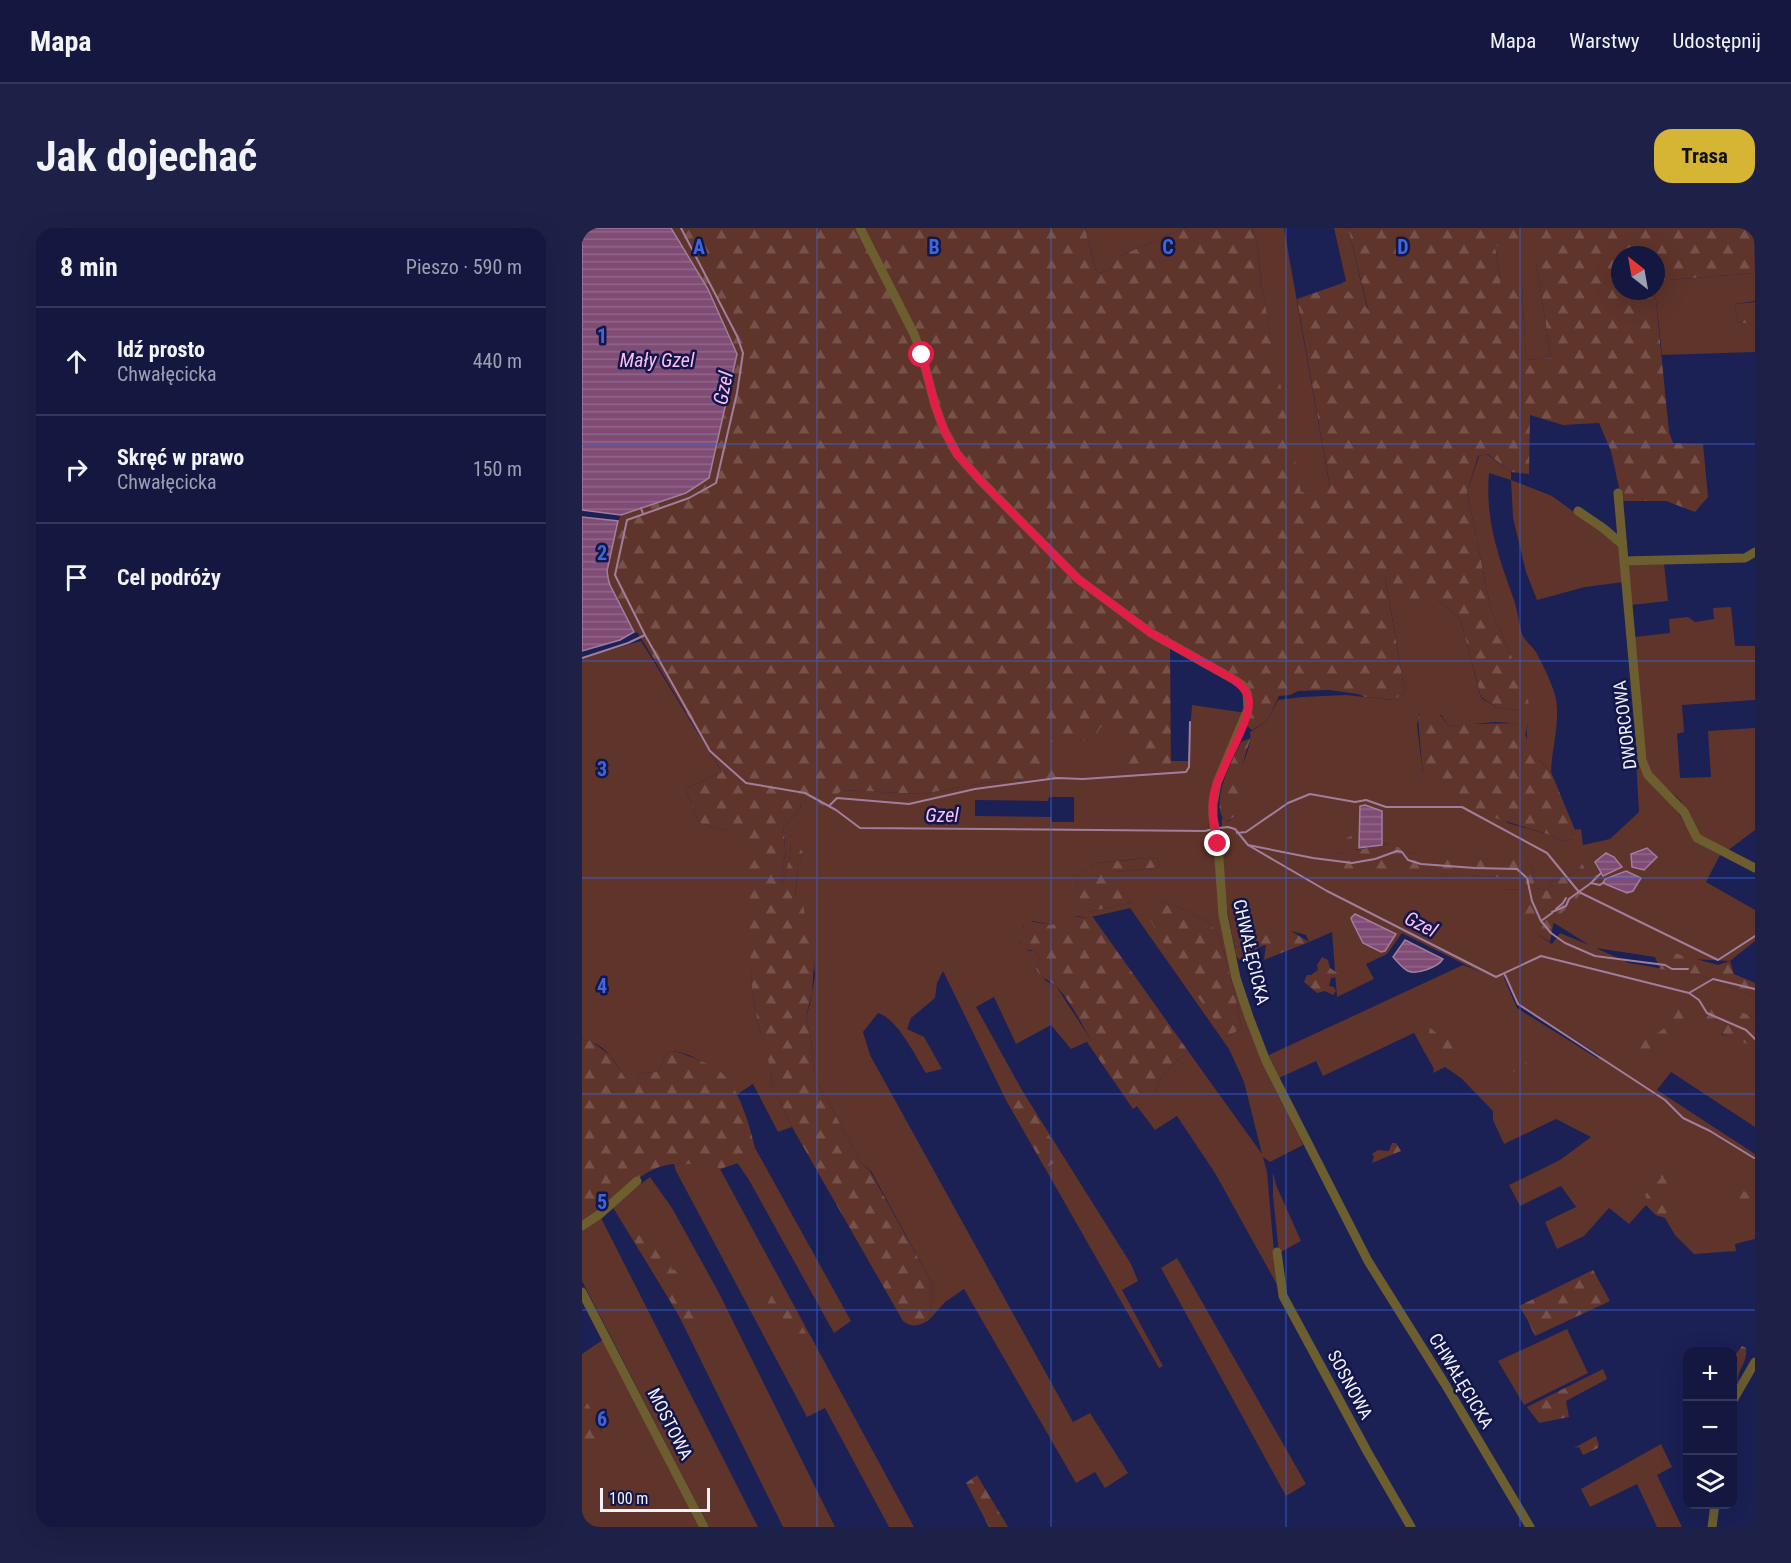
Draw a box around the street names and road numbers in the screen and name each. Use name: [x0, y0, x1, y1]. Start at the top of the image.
street label: DWORCOWA: [1609, 679, 1640, 771]
street label: CHWAŁĘCICKA: [1229, 897, 1274, 1007]
street label: CHWAŁĘCICKA: [1425, 1329, 1498, 1433]
street label: SOSNOWA: [1324, 1347, 1378, 1423]
street label: MOSTOWA: [644, 1385, 698, 1464]

